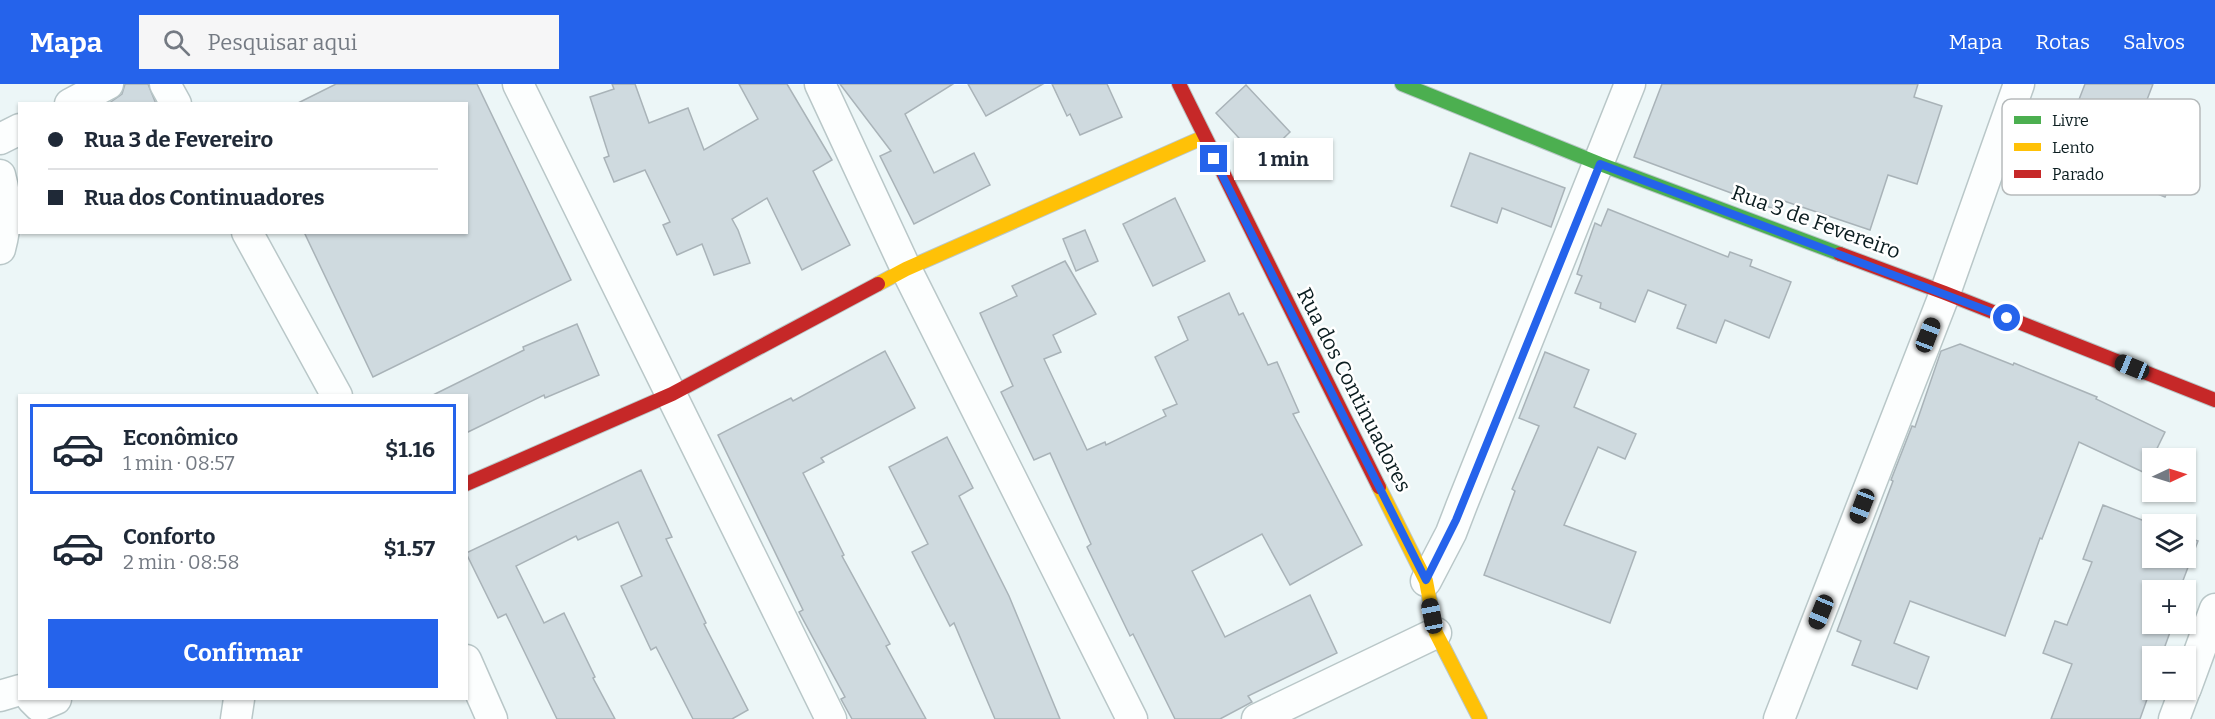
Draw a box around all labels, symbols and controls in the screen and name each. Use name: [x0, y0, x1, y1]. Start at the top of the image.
search box: [139, 15, 559, 69]
text: Mapa: [30, 26, 103, 59]
icon: search: [160, 26, 193, 59]
text: Pesquisar aqui: [208, 29, 357, 56]
text: Mapa: [1949, 29, 2003, 55]
text: Rotas: [2036, 29, 2090, 55]
text: Salvos: [2123, 29, 2185, 55]
legend: [2002, 99, 2200, 195]
text: Livre: [2052, 111, 2089, 130]
text: Rua 3 de Fevereiro: [84, 126, 273, 153]
callout: 1 min: [1235, 138, 1334, 180]
text: Lento: [2052, 138, 2094, 157]
route end: [1200, 145, 1227, 172]
text: 1 min: [1258, 147, 1309, 171]
text: Parado: [2052, 165, 2104, 184]
street label: Rua 3 de Fevereiro: [1728, 179, 1904, 265]
text: Rua dos Continuadores: [84, 184, 325, 211]
street label: Rua dos Continuadores: [1291, 284, 1417, 496]
route start: [1993, 304, 2020, 331]
car: [1913, 315, 1943, 355]
car: [2112, 352, 2152, 382]
icon: car: [51, 422, 105, 476]
text: Econômico: [123, 424, 238, 451]
text: $1.16: [385, 436, 435, 463]
north arrow: [2142, 448, 2196, 502]
map controls: [2142, 448, 2196, 700]
text: 1 min · 08:57: [123, 451, 234, 475]
car: [1847, 486, 1877, 526]
button: layers: [2142, 514, 2196, 568]
icon: car: [51, 521, 105, 575]
text: Conforto: [123, 523, 215, 550]
text: $1.57: [384, 535, 435, 562]
text: 2 min · 08:58: [123, 550, 240, 574]
button: +: [2142, 580, 2196, 634]
car: [1806, 592, 1836, 632]
car: [1420, 597, 1444, 635]
button: Confirmar: [48, 619, 438, 688]
button: −: [2142, 646, 2196, 700]

